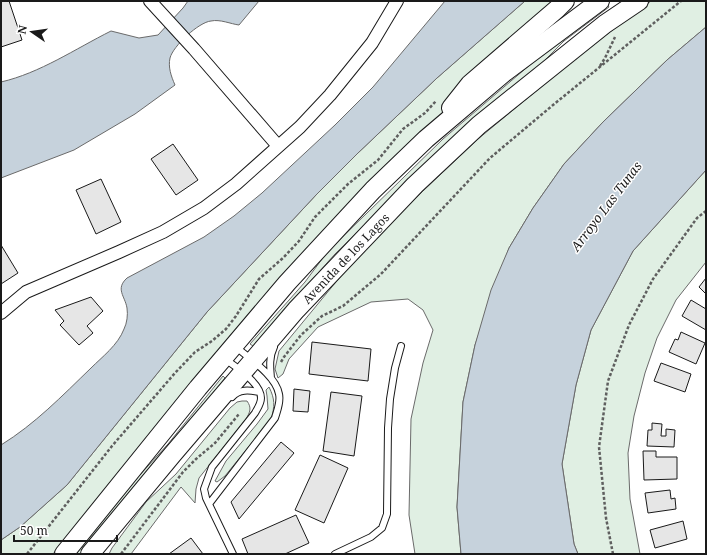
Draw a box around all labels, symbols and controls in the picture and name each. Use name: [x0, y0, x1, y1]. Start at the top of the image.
north arrow: [12, 12, 52, 52]
text: N: [13, 23, 30, 36]
water label: Arroyo Las Tunas: [566, 157, 646, 255]
street label: Avenida de los Lagos: [298, 209, 393, 307]
scale bar: [14, 517, 117, 543]
text: 50 m: [20, 522, 48, 539]

